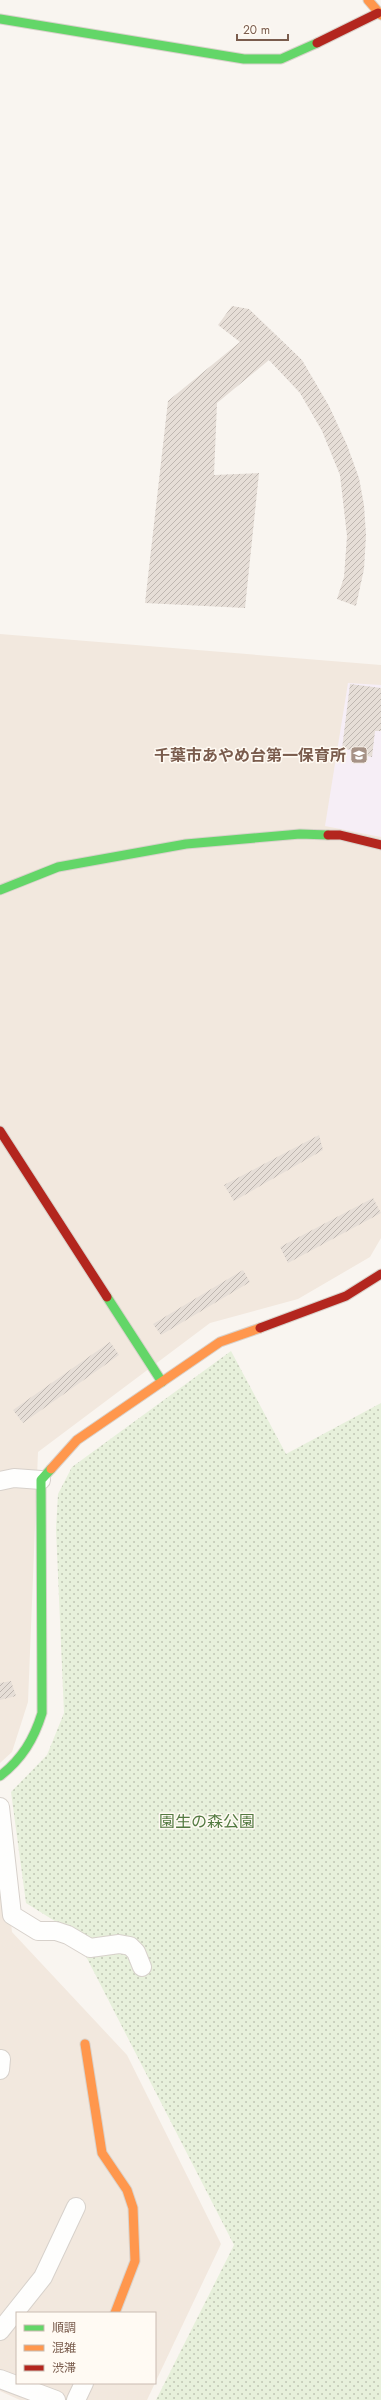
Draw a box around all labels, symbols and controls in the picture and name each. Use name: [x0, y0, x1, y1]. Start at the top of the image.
scale bar: [237, 16, 288, 42]
text: 20 m: [243, 21, 270, 39]
place label: 千葉市あやめ台第一保育所: [154, 744, 346, 767]
school or university icon: 千葉市あやめ台第一保育所: [349, 745, 369, 765]
park label: 園生の森公園: [159, 1810, 255, 1833]
legend: [16, 2312, 156, 2384]
text: 順調: [52, 2319, 76, 2337]
text: 混雑: [52, 2339, 76, 2357]
text: 渋滞: [52, 2359, 76, 2377]

